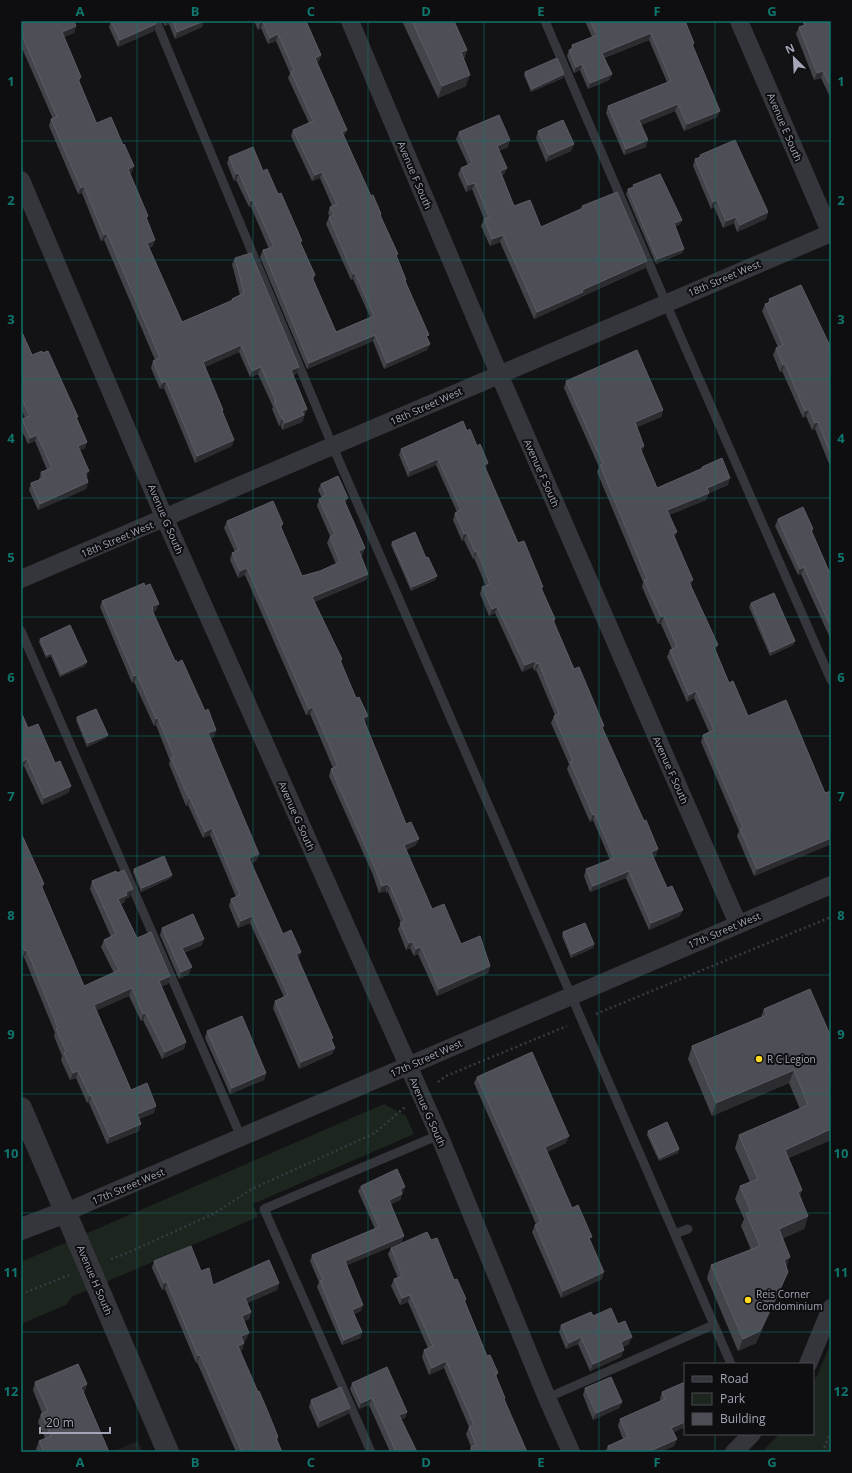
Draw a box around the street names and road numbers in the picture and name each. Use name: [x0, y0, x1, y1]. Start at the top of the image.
street label: Avenue E South: [764, 91, 806, 163]
street label: Avenue F South: [394, 139, 436, 211]
street label: 18th Street West: [686, 256, 763, 300]
street label: 18th Street West: [388, 384, 465, 428]
street label: Avenue F South: [521, 437, 563, 509]
street label: Avenue G South: [145, 482, 187, 556]
street label: 18th Street West: [79, 517, 156, 561]
street label: Avenue F South: [650, 734, 692, 806]
street label: Avenue G South: [275, 779, 319, 853]
street label: 17th Street West: [686, 908, 763, 952]
street label: 17th Street West: [388, 1036, 465, 1080]
street label: Avenue G South: [406, 1075, 450, 1149]
street label: 17th Street West: [90, 1164, 167, 1208]
street label: Avenue H South: [74, 1243, 116, 1317]

